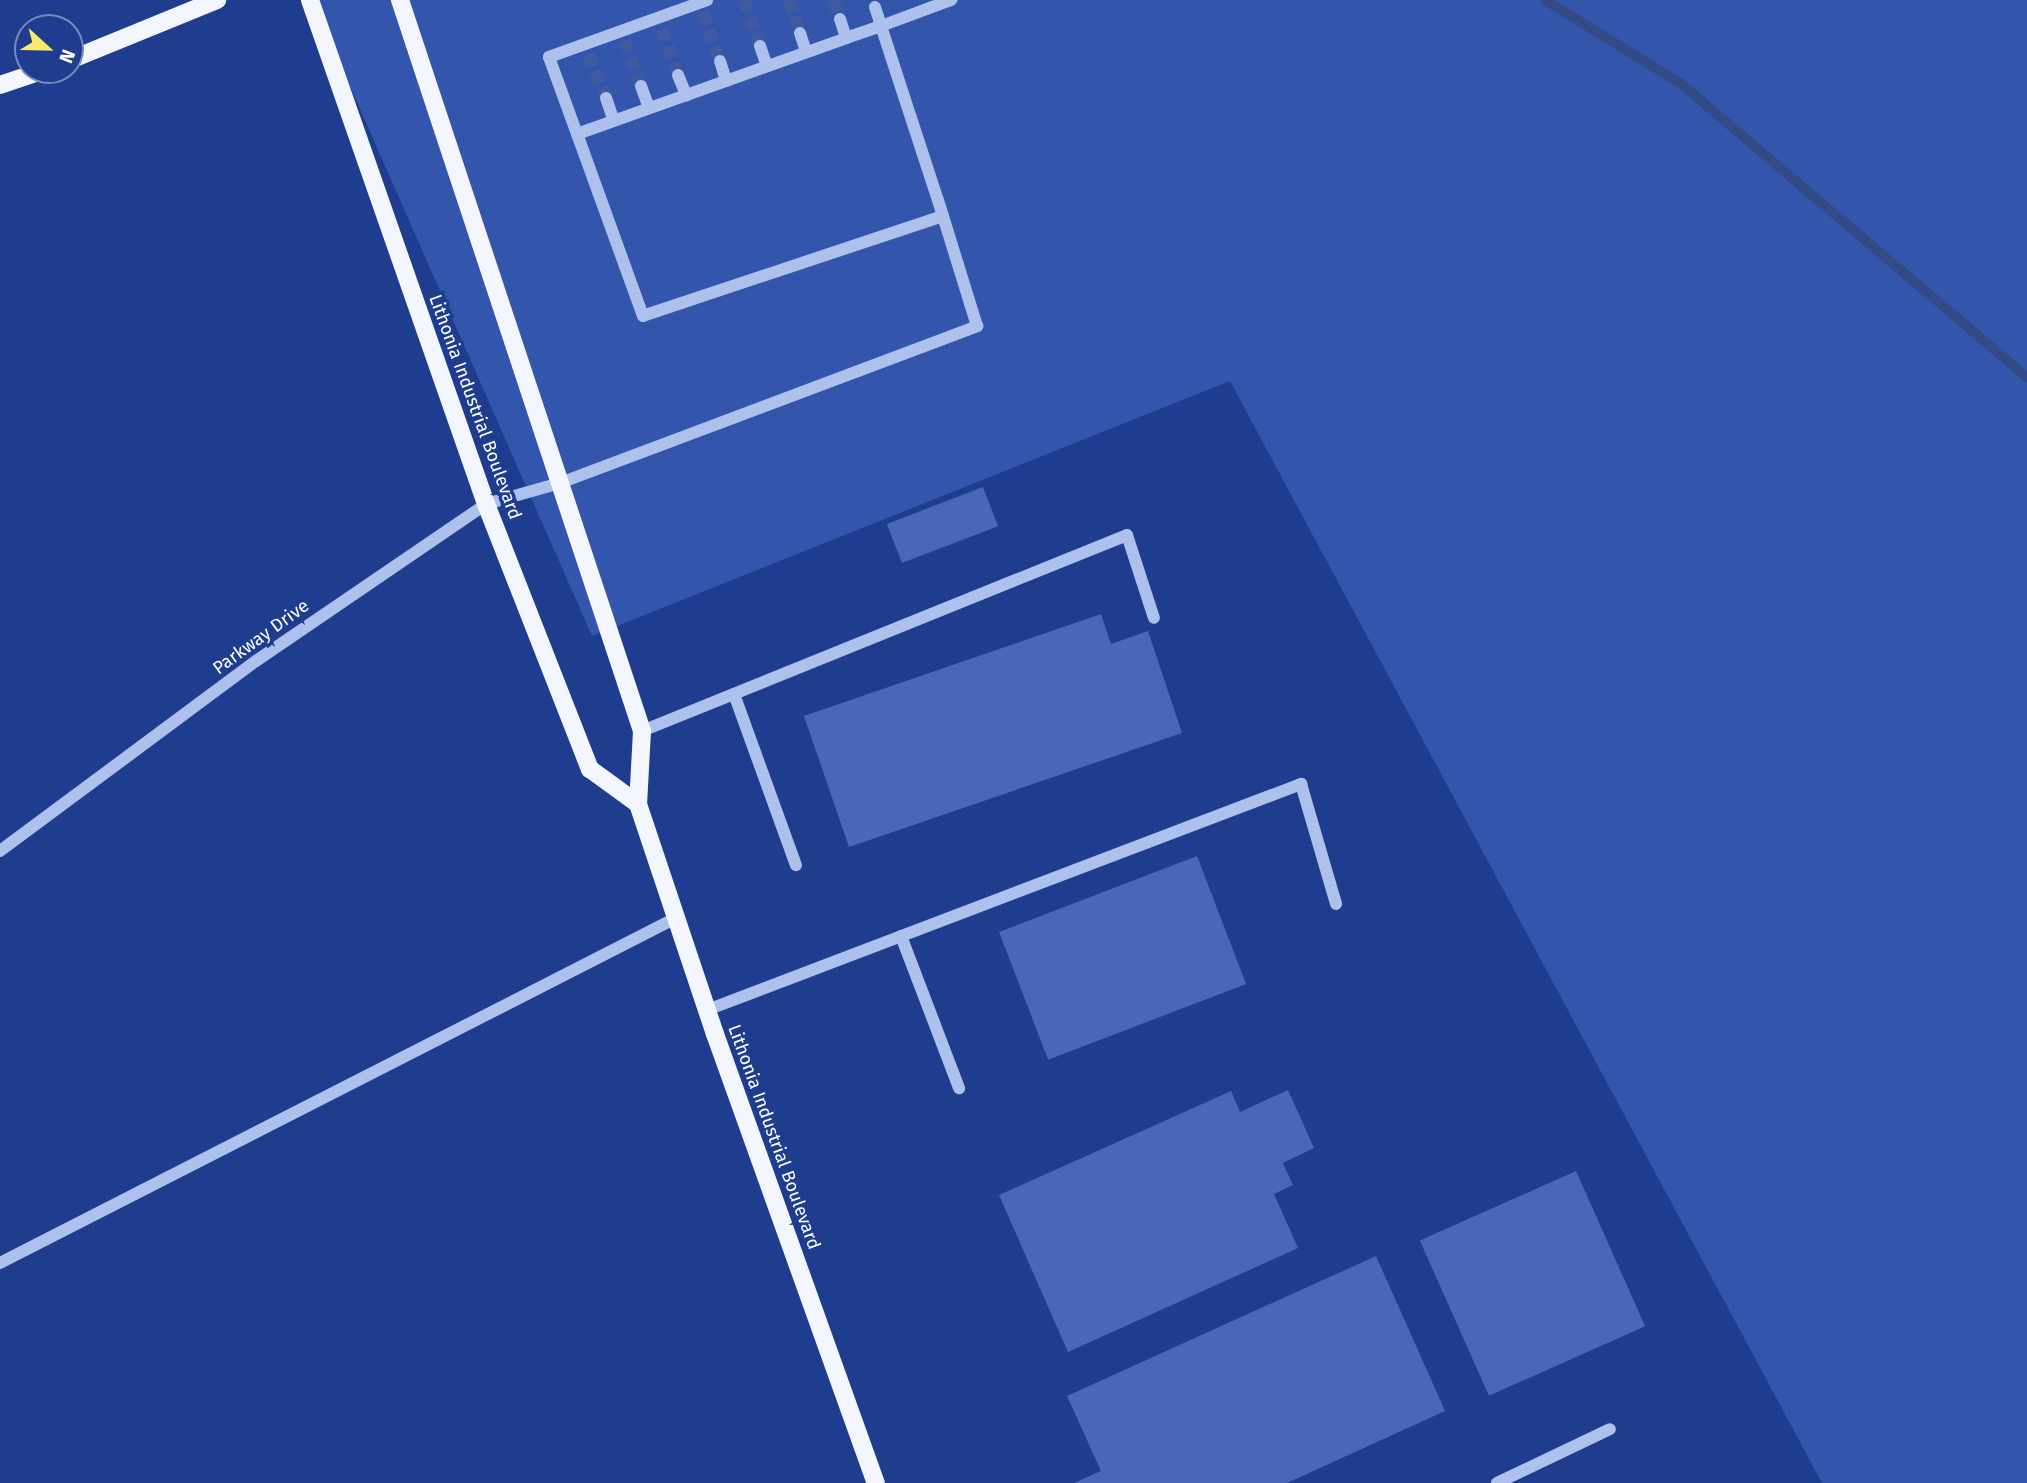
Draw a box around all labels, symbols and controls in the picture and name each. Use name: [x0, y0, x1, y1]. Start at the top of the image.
north arrow: [14, 14, 84, 84]
text: N: [54, 46, 80, 66]
street label: Lithonia Industrial Boulevard: [424, 292, 526, 522]
street label: Parkway Drive: [209, 595, 313, 679]
street label: Lithonia Industrial Boulevard: [723, 1022, 825, 1252]

